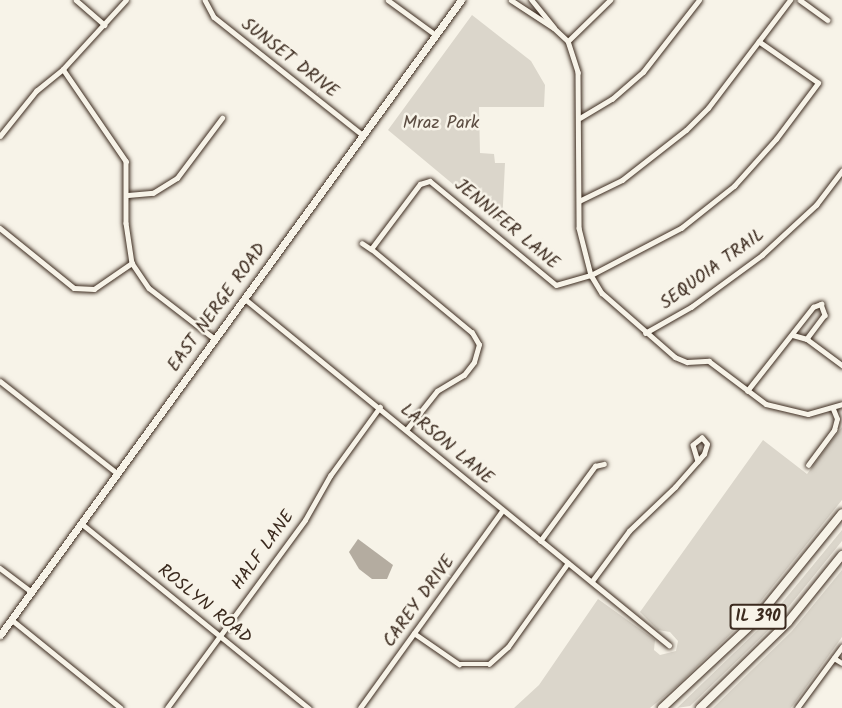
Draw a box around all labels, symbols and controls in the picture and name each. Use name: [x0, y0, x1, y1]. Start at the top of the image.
street label: SUNSET DRIVE: [236, 14, 342, 104]
park label: Mraz Park: [403, 113, 479, 135]
street label: JENNIFER LANE: [449, 175, 563, 275]
street label: SEQUOIA TRAIL: [657, 225, 769, 315]
street label: EAST NERGE ROAD: [164, 239, 272, 377]
street label: LARSON LANE: [395, 400, 497, 490]
street label: HALF LANE: [228, 507, 300, 595]
street label: CAREY DRIVE: [379, 552, 461, 652]
street label: ROSLYN ROAD: [153, 560, 255, 650]
road number: IL 390: [730, 604, 786, 630]

